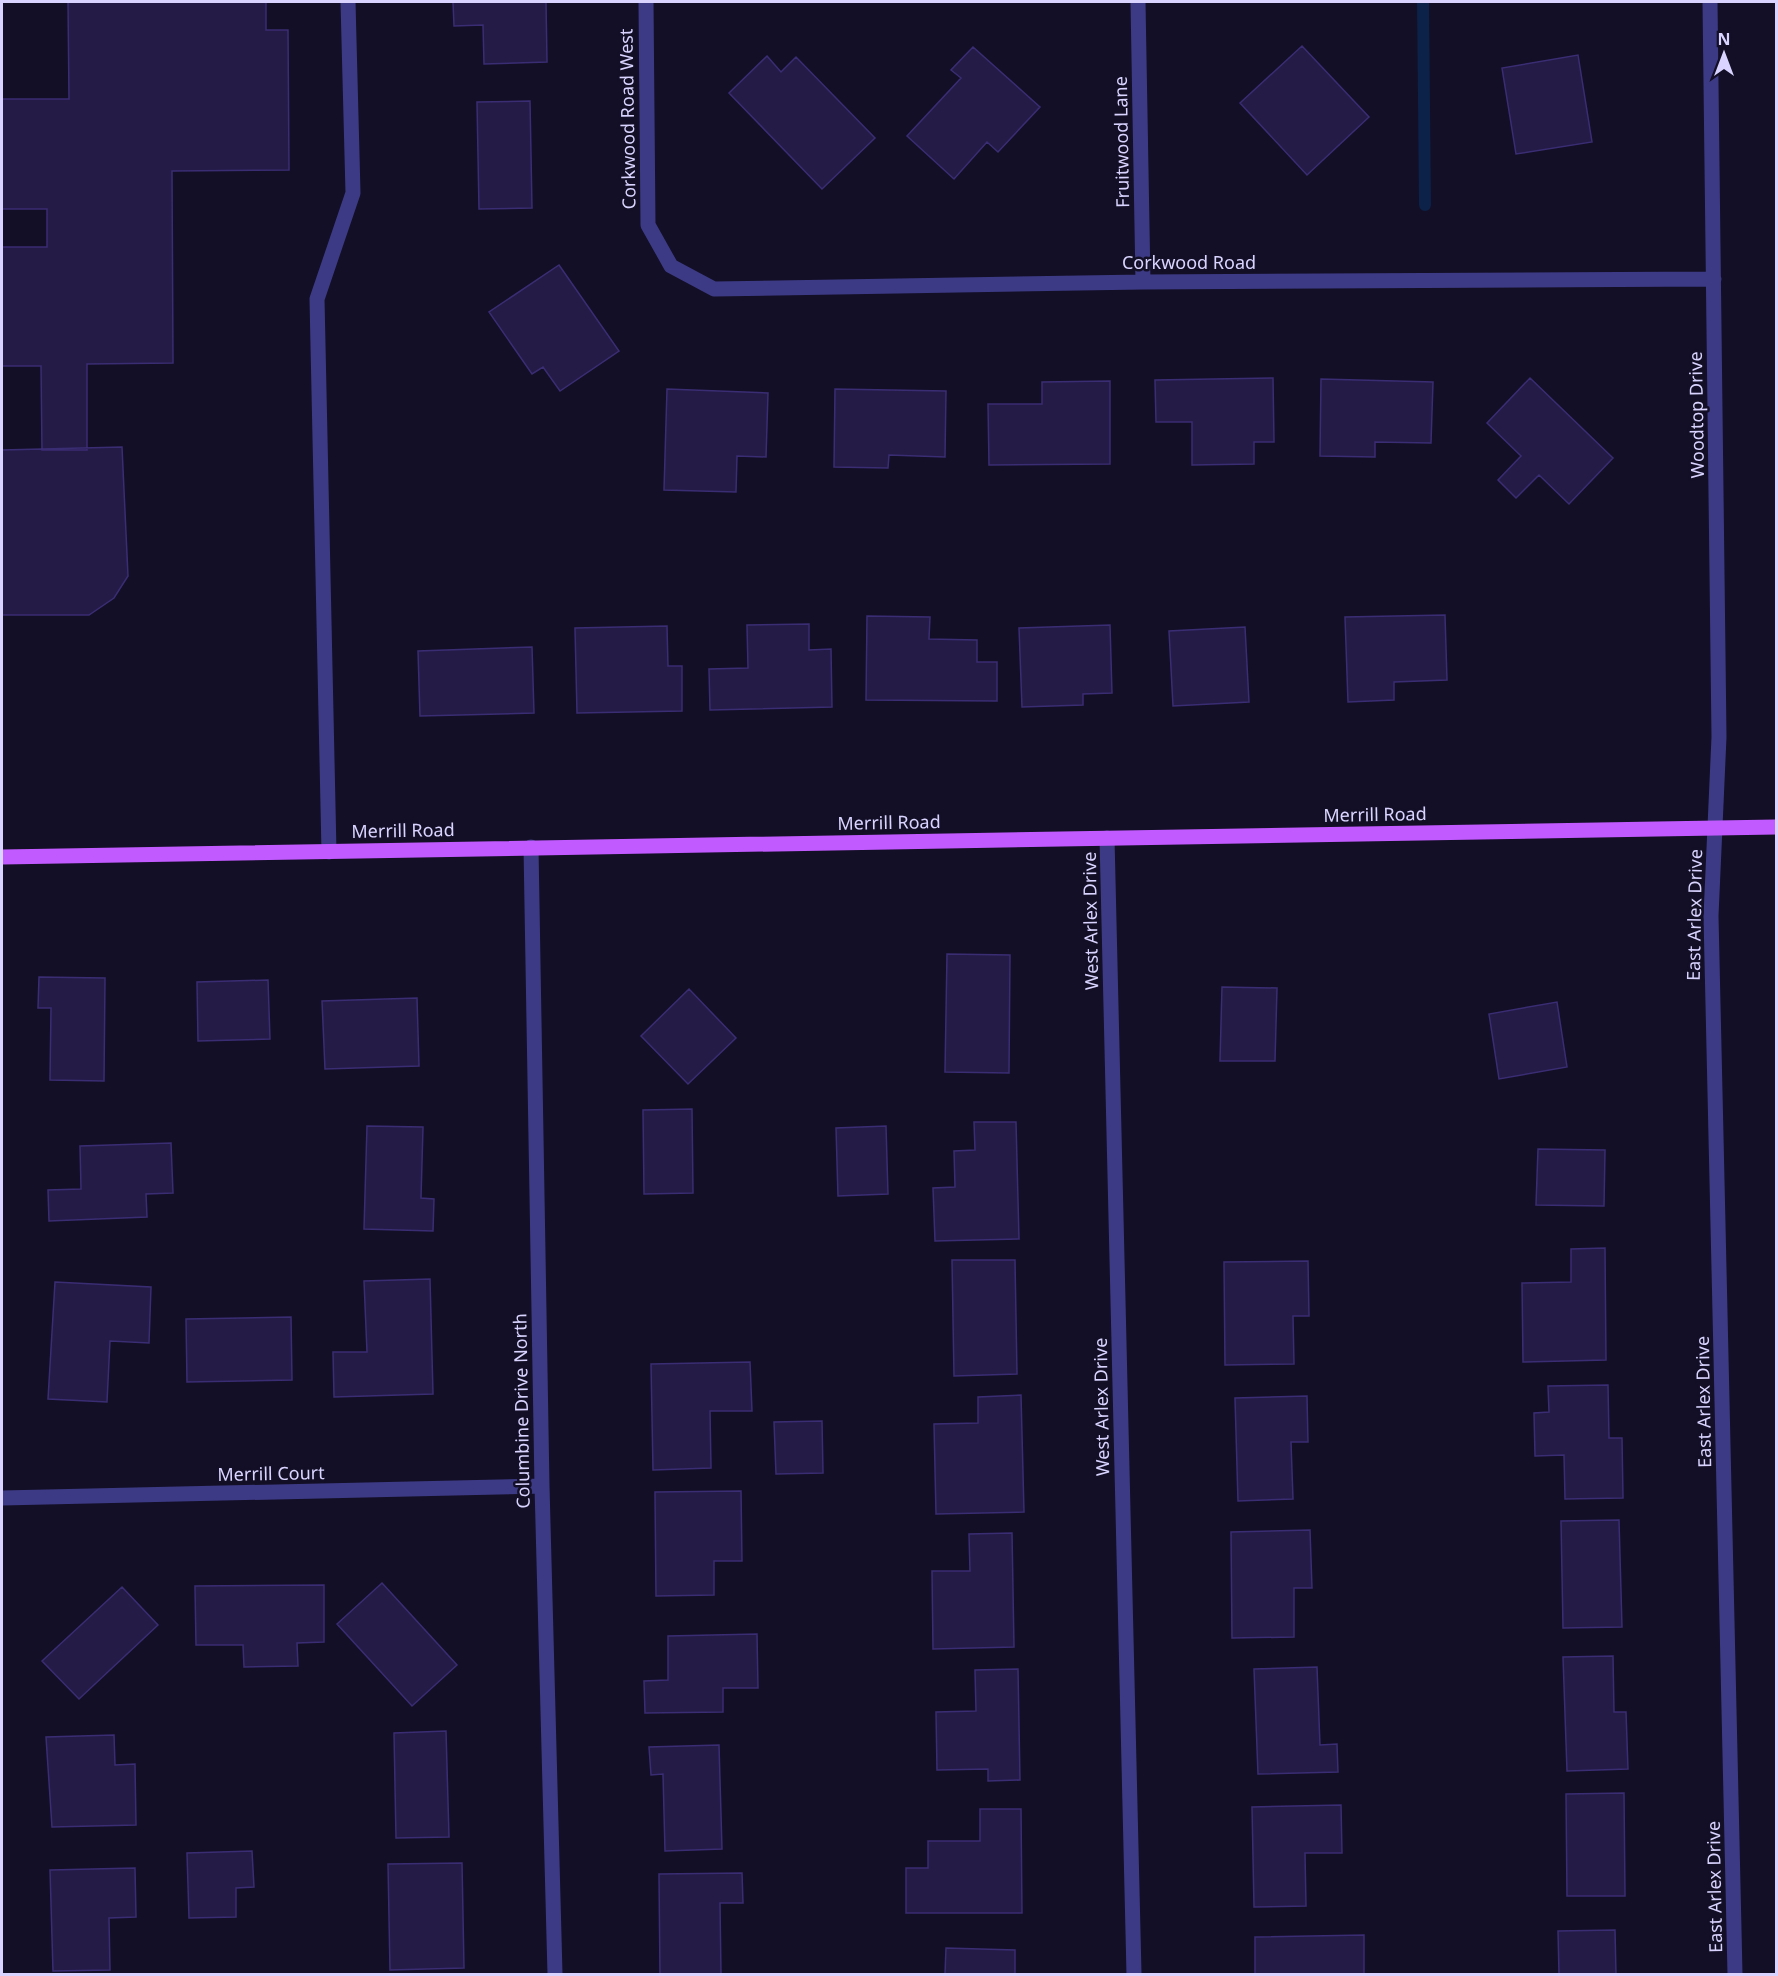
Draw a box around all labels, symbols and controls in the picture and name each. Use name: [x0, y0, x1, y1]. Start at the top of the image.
north arrow: [1694, 24, 1754, 84]
street label: Corkwood Road West: [613, 28, 641, 209]
text: N: [1717, 28, 1731, 50]
street label: Fruitwood Lane: [1108, 76, 1134, 208]
street label: Corkwood Road: [1122, 250, 1256, 274]
street label: Woodtop Drive: [1683, 351, 1709, 479]
street label: Merrill Road: [1323, 801, 1427, 827]
street label: Merrill Road: [837, 809, 941, 835]
street label: Merrill Road: [351, 817, 455, 843]
street label: East Arlex Drive: [1681, 849, 1707, 981]
street label: West Arlex Drive: [1077, 852, 1103, 990]
street label: Columbine Drive North: [507, 1313, 535, 1509]
street label: East Arlex Drive: [1690, 1336, 1716, 1468]
street label: West Arlex Drive: [1088, 1338, 1114, 1476]
street label: Merrill Court: [217, 1460, 325, 1486]
street label: East Arlex Drive: [1701, 1821, 1727, 1953]

